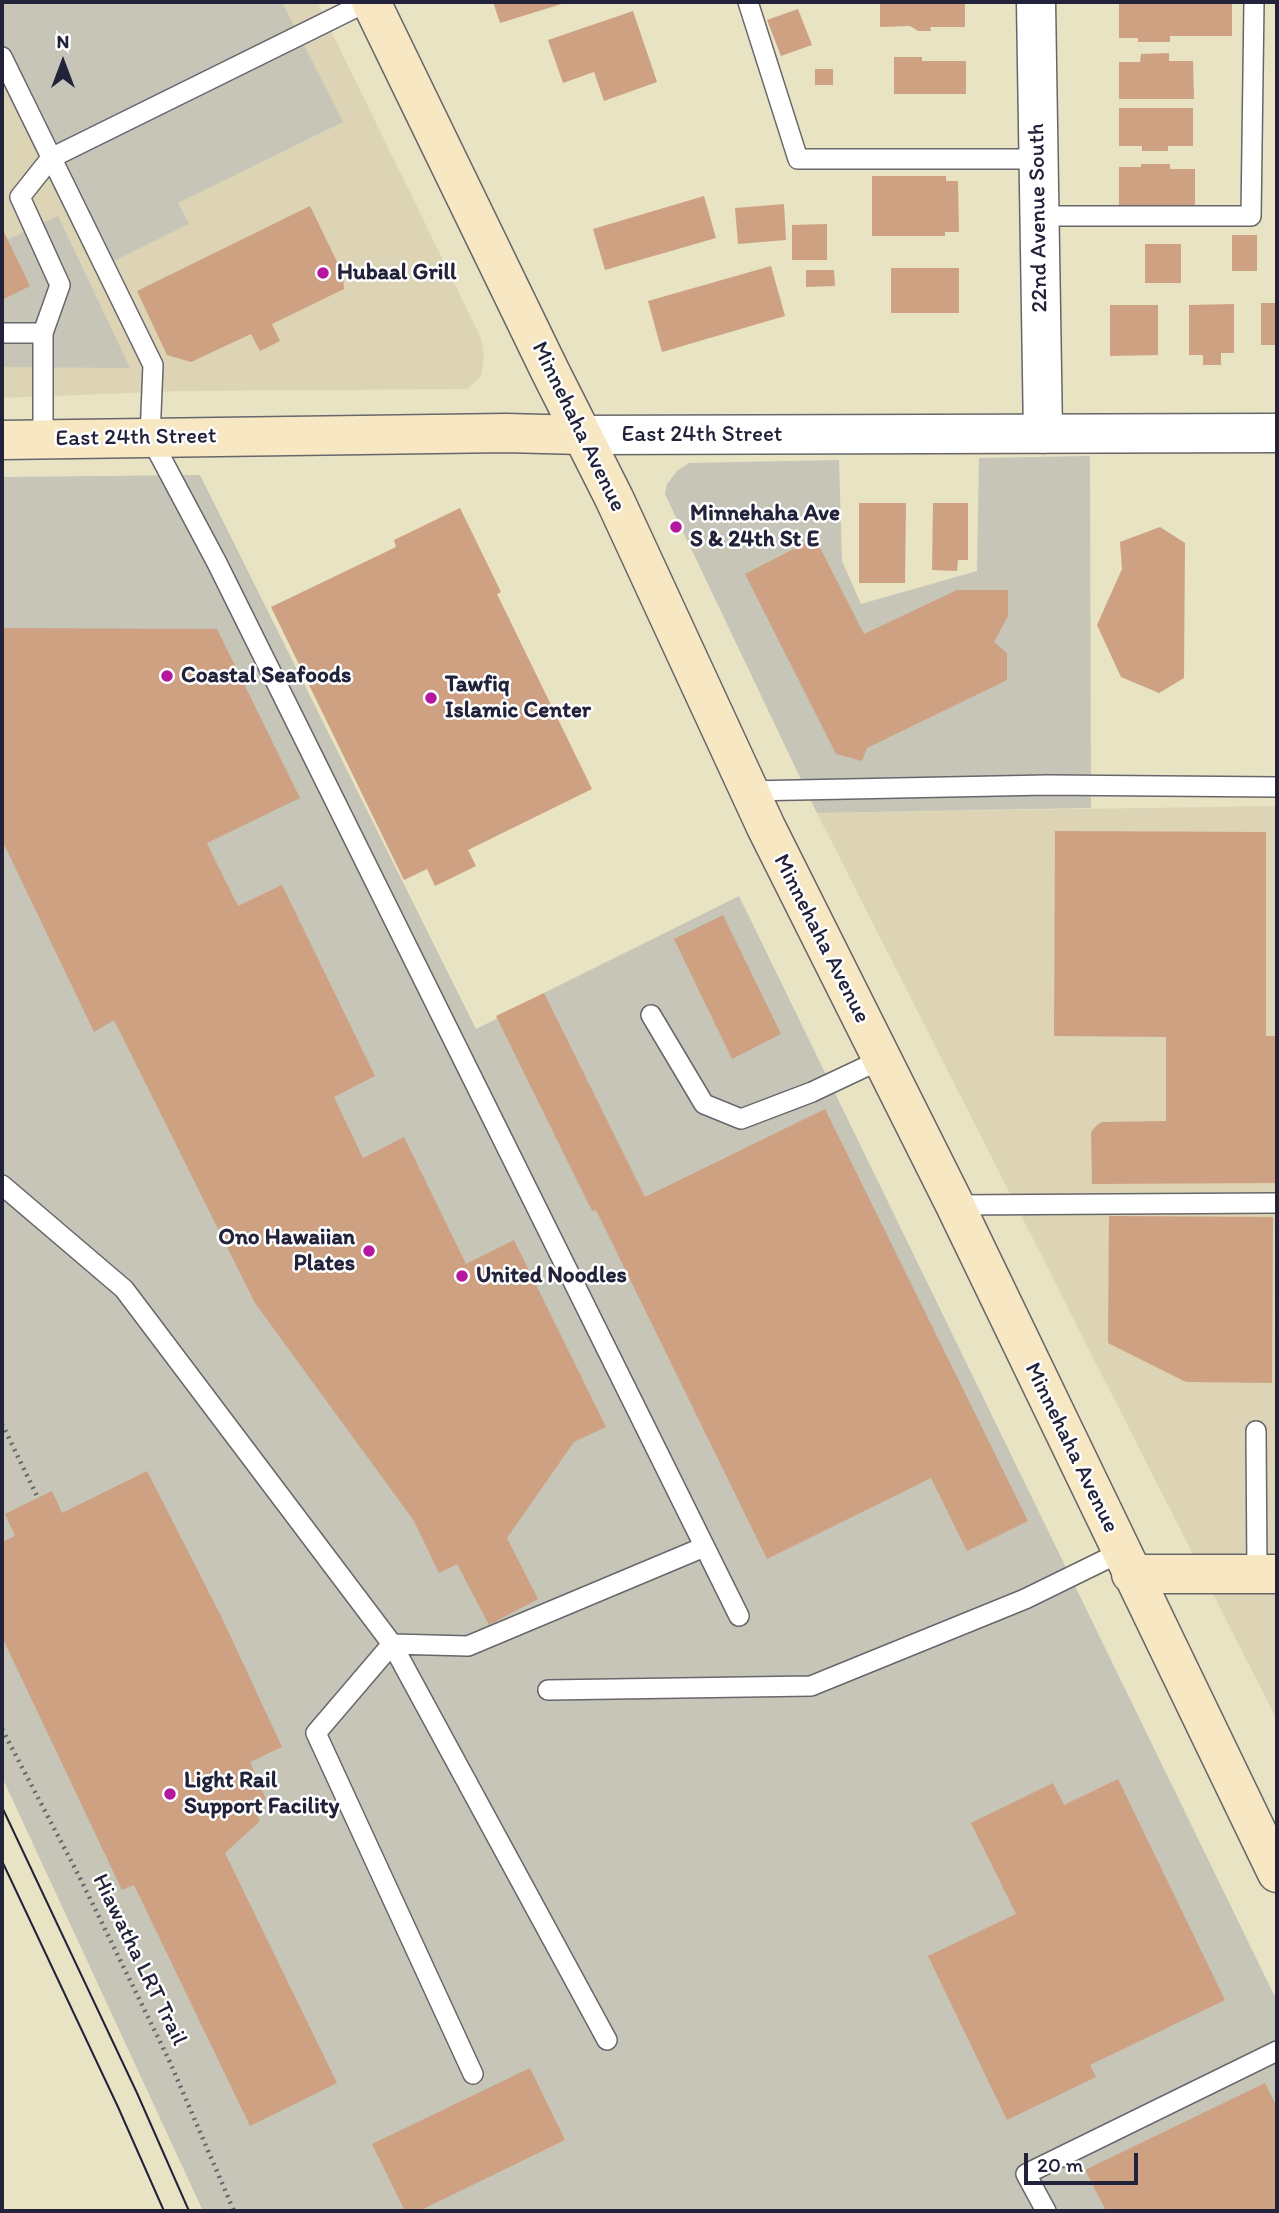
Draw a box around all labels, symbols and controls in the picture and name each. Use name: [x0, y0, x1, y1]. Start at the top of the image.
north arrow: [28, 28, 98, 98]
text: N: [57, 30, 69, 53]
street label: 22nd Avenue South: [1024, 123, 1054, 313]
place label: Hubaal Grill: [337, 259, 456, 287]
marker: Hubaal Grill: [315, 265, 331, 281]
street label: Minnehaha Avenue: [525, 337, 631, 517]
street label: East 24th Street: [622, 421, 782, 449]
street label: East 24th Street: [55, 423, 217, 453]
place label: Minnehaha Ave S & 24th St E: [690, 500, 840, 554]
marker: Minnehaha Ave S & 24th St E: [668, 519, 684, 535]
place label: Coastal Seafoods: [181, 662, 351, 690]
marker: Coastal Seafoods: [159, 668, 175, 684]
place label: Tawfiq Islamic Center: [445, 671, 591, 725]
marker: Tawfiq Islamic Center: [423, 690, 439, 706]
street label: Minnehaha Avenue: [767, 850, 875, 1028]
place label: Ono Hawaiian Plates: [218, 1224, 355, 1278]
marker: Ono Hawaiian Plates: [361, 1243, 377, 1259]
place label: United Noodles: [476, 1262, 627, 1290]
marker: United Noodles: [454, 1268, 470, 1284]
street label: Minnehaha Avenue: [1018, 1358, 1124, 1538]
place label: Light Rail Support Facility: [184, 1767, 339, 1821]
marker: Light Rail Support Facility: [162, 1786, 178, 1802]
street label: Hiawatha LRT Trail: [86, 1870, 192, 2050]
scale bar: [1027, 2140, 1141, 2184]
text: 20 m: [1037, 2152, 1083, 2177]

